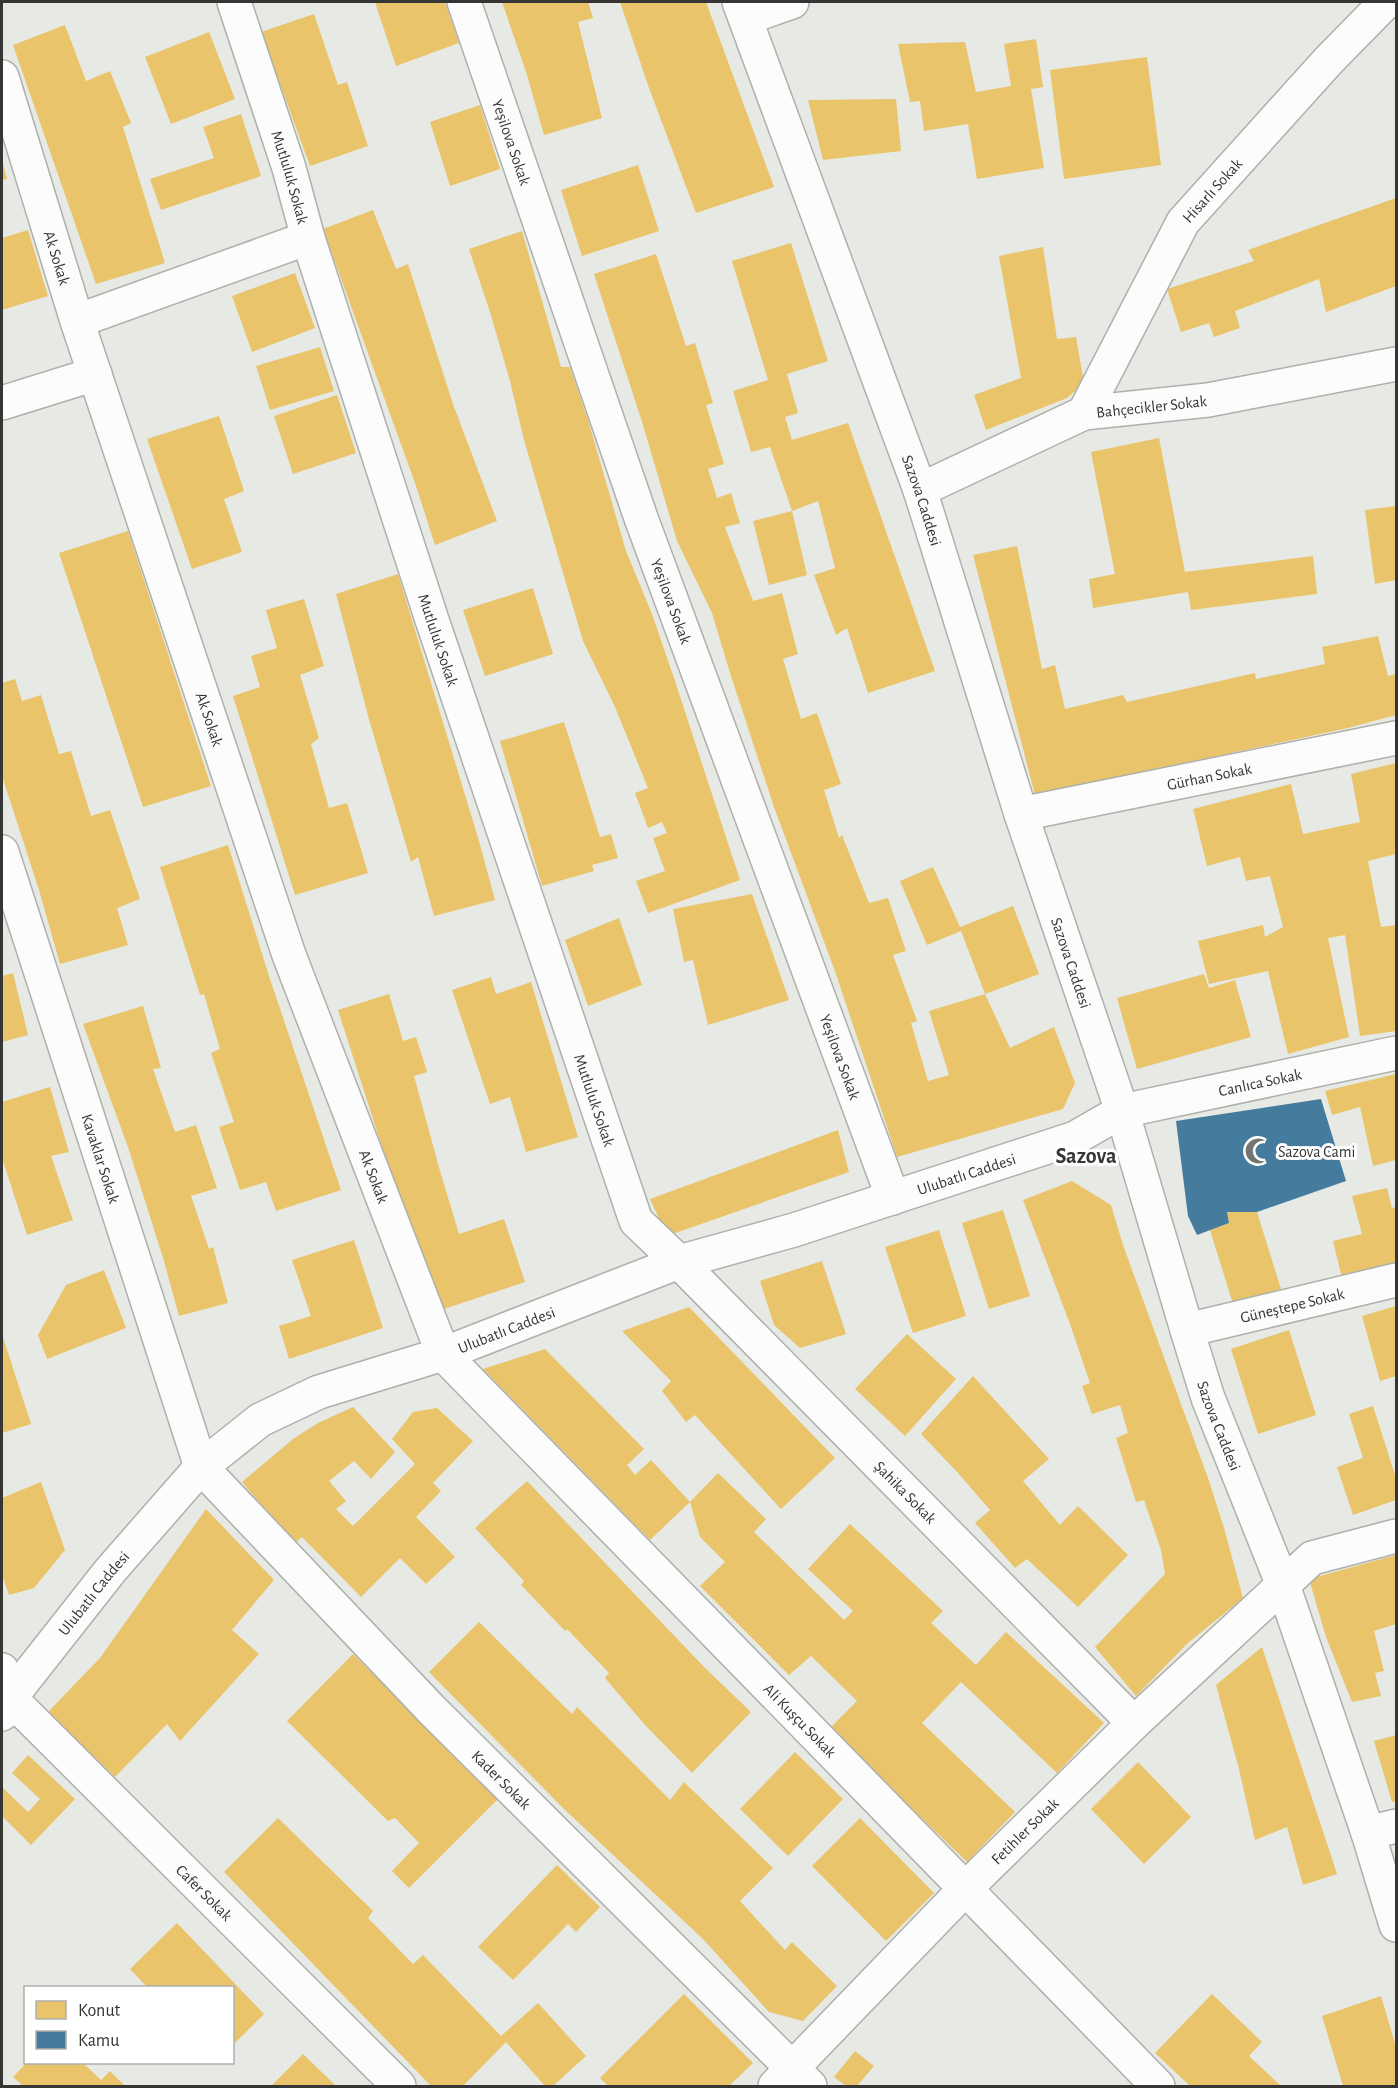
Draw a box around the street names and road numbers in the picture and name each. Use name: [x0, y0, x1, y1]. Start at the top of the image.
street label: Yeşilova Sokak: [489, 97, 533, 188]
street label: Mutluluk Sokak: [268, 129, 311, 226]
street label: Hisarlı Sokak: [1180, 155, 1246, 226]
street label: Ak Sokak: [41, 229, 73, 288]
street label: Bahçecikler Sokak: [1095, 393, 1208, 421]
street label: Sazova Caddesi: [899, 453, 944, 548]
street label: Yeşilova Sokak: [648, 557, 694, 647]
street label: Mutluluk Sokak: [415, 592, 461, 689]
street label: Ak Sokak: [193, 690, 226, 749]
street label: Gürhan Sokak: [1166, 760, 1254, 793]
street label: Sazova Caddesi: [1048, 916, 1093, 1011]
street label: Yeşilova Sokak: [817, 1012, 863, 1102]
street label: Mutluluk Sokak: [571, 1052, 617, 1149]
street label: Canlıca Sokak: [1217, 1066, 1304, 1099]
street label: Kavaklar Sokak: [78, 1112, 122, 1206]
street label: Ak Sokak: [356, 1148, 391, 1206]
street label: Ulubatlı Caddesi: [915, 1151, 1018, 1198]
street label: Güneştepe Sokak: [1239, 1286, 1346, 1326]
street label: Ulubatlı Caddesi: [456, 1304, 557, 1356]
street label: Sazova Caddesi: [1194, 1379, 1243, 1473]
street label: Şahika Sokak: [871, 1458, 940, 1527]
street label: Ulubatlı Caddesi: [56, 1548, 133, 1639]
street label: Ali Kuşçu Sokak: [760, 1681, 840, 1761]
street label: Kader Sokak: [468, 1747, 534, 1813]
street label: Fetihler Sokak: [988, 1795, 1062, 1868]
street label: Cafer Sokak: [173, 1862, 236, 1924]

